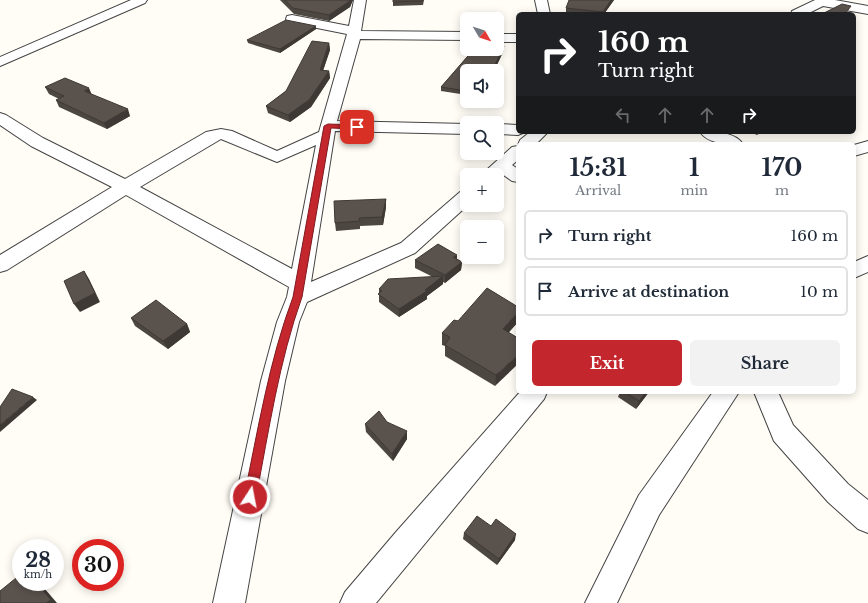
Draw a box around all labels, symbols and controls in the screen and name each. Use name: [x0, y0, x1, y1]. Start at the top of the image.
north arrow: [460, 12, 504, 56]
map controls: [460, 12, 504, 264]
text: 160 m: [598, 25, 689, 60]
icon: right: [532, 28, 584, 80]
text: Turn right: [598, 60, 694, 82]
button: sound: [460, 64, 504, 108]
icon: left: [612, 104, 634, 126]
icon: ahead: [654, 104, 676, 126]
icon: ahead: [696, 104, 718, 126]
icon: right: [738, 104, 760, 126]
pin: [340, 110, 374, 144]
icon: arrive: [346, 116, 368, 138]
button: search: [460, 116, 504, 160]
text: 15:31: [570, 153, 627, 182]
text: 1: [689, 153, 699, 182]
text: 170: [761, 153, 802, 182]
button: +: [460, 168, 504, 212]
text: Arrival: [575, 182, 621, 199]
text: min: [681, 182, 708, 199]
text: m: [775, 182, 789, 199]
button: −: [460, 220, 504, 264]
icon: right: [534, 224, 556, 246]
text: Turn right: [568, 226, 651, 245]
text: 160 m: [791, 226, 838, 245]
icon: arrive: [534, 280, 556, 302]
text: Arrive at destination: [568, 282, 729, 301]
text: 10 m: [800, 282, 838, 301]
button: Exit: [532, 340, 682, 386]
button: Share: [690, 340, 840, 386]
position arrow: [229, 476, 271, 518]
speed limit sign: 30: [72, 539, 124, 591]
text: 28: [25, 548, 51, 572]
text: km/h: [24, 568, 52, 581]

